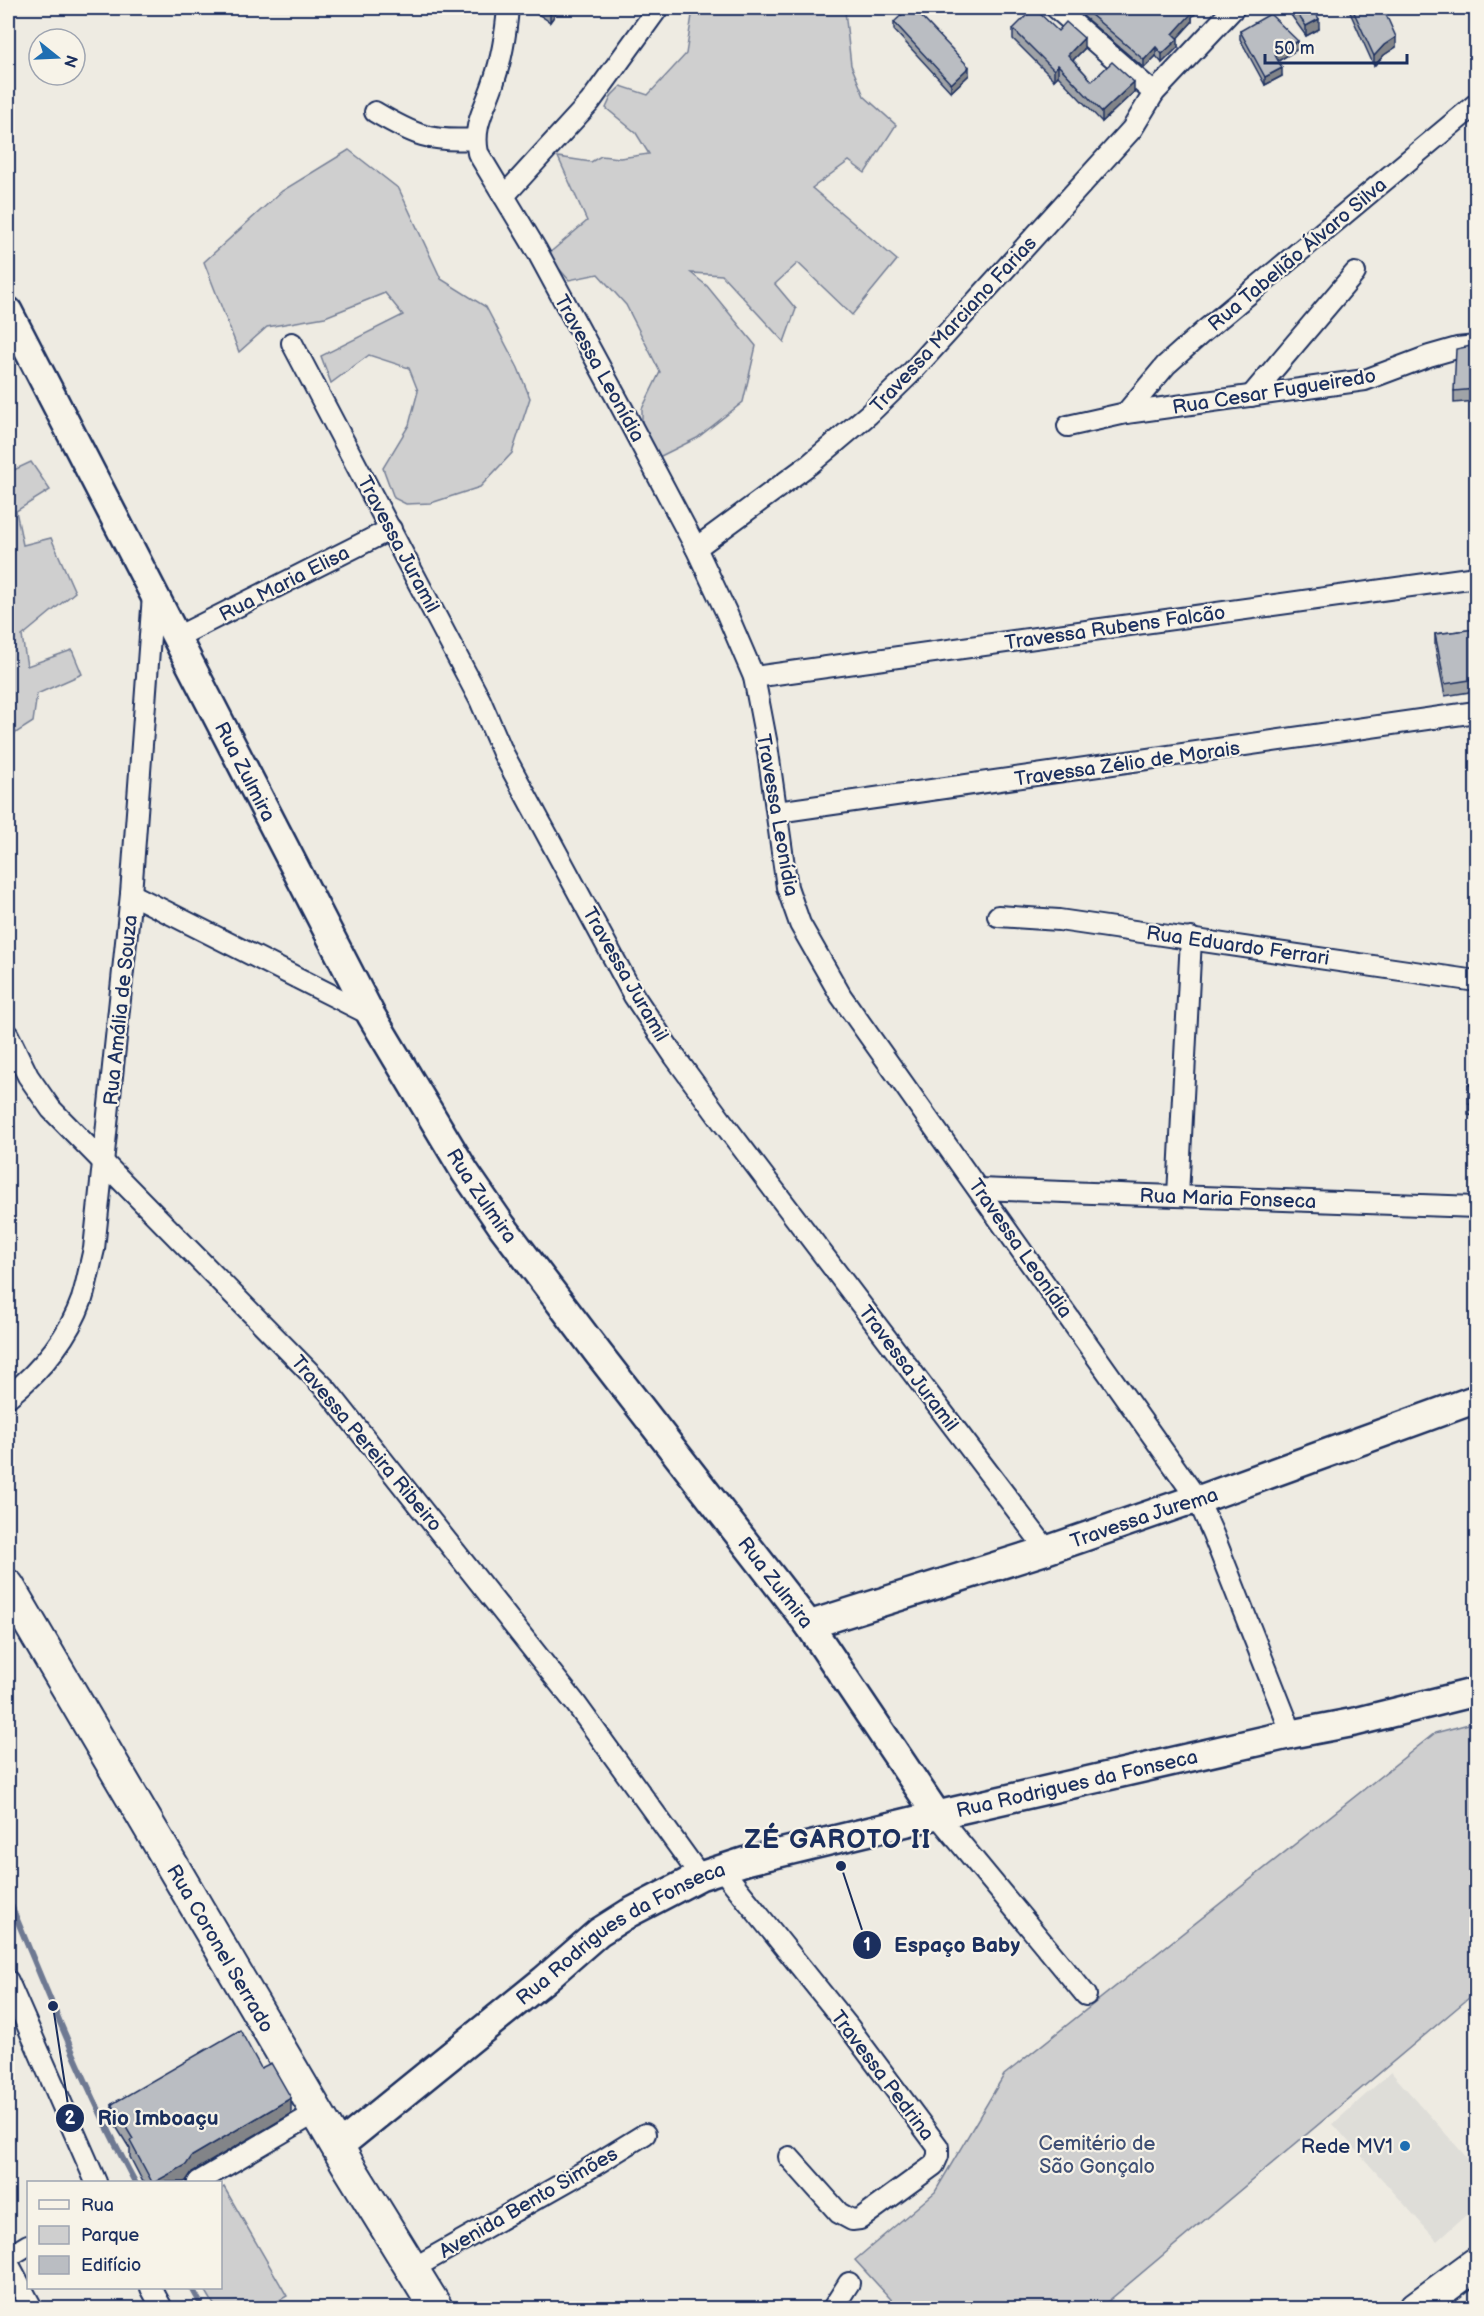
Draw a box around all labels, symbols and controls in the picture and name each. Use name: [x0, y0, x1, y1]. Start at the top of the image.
north arrow: [27, 27, 87, 87]
scale bar: [1265, 27, 1408, 65]
text: 50 m: [1274, 38, 1315, 59]
text: N: [59, 53, 81, 70]
street label: Rua Tabelião Álvaro Silva: [1203, 172, 1392, 337]
street label: Travessa Marciano Farias: [866, 231, 1042, 418]
street label: Travessa Leonídia: [549, 291, 650, 446]
street label: Rua Cesar Fugueiredo: [1171, 364, 1378, 420]
street label: Travessa Juramil: [352, 472, 444, 617]
street label: Rua Maria Elisa: [215, 541, 354, 627]
street label: Travessa Rubens Falcão: [1003, 601, 1227, 655]
street label: Rua Zulmira: [209, 718, 280, 826]
street label: Travessa Leonídia: [751, 732, 803, 898]
street label: Travessa Zélio de Morais: [1013, 736, 1241, 792]
street label: Travessa Juramil: [577, 903, 673, 1046]
street label: Rua Amália de Souza: [99, 914, 143, 1107]
street label: Rua Eduardo Ferrari: [1145, 921, 1331, 971]
street label: Rua Zulmira: [441, 1144, 522, 1248]
street label: Travessa Leonídia: [963, 1174, 1077, 1323]
street label: Rua Maria Fonseca: [1139, 1184, 1317, 1214]
street label: Travessa Juramil: [853, 1301, 963, 1436]
street label: Travessa Pereira Ribeiro: [286, 1351, 447, 1537]
street label: Travessa Jurema: [1067, 1483, 1222, 1554]
street label: Rua Zulmira: [732, 1533, 818, 1633]
street label: Rua Rodrigues da Fonseca: [954, 1745, 1200, 1823]
district label: ZÉ GAROTO II: [744, 1822, 932, 1856]
street label: Rua Rodrigues da Fonseca: [512, 1858, 728, 2011]
street label: Rua Coronel Serrado: [161, 1860, 278, 2037]
callout: Espaço Baby: [852, 1926, 1032, 1965]
text: Espaço Baby: [894, 1933, 1020, 1958]
text: 1: [863, 1935, 871, 1956]
street label: Travessa Pedrina: [826, 2006, 939, 2145]
callout: Rio Imboaçu: [55, 2099, 230, 2138]
text: Rio Imboaçu: [97, 2106, 219, 2131]
text: 2: [65, 2108, 76, 2129]
park label: Cemitério de São Gonçalo: [1039, 2132, 1156, 2179]
place label: Rede MV1: [1301, 2135, 1393, 2159]
marker: Rede MV1: [1398, 2139, 1412, 2153]
street label: Avenida Bento Simões: [435, 2142, 622, 2264]
legend: [27, 2181, 222, 2289]
text: Rua: [81, 2195, 114, 2216]
text: Parque: [81, 2225, 139, 2246]
text: Edifício: [81, 2255, 141, 2276]

